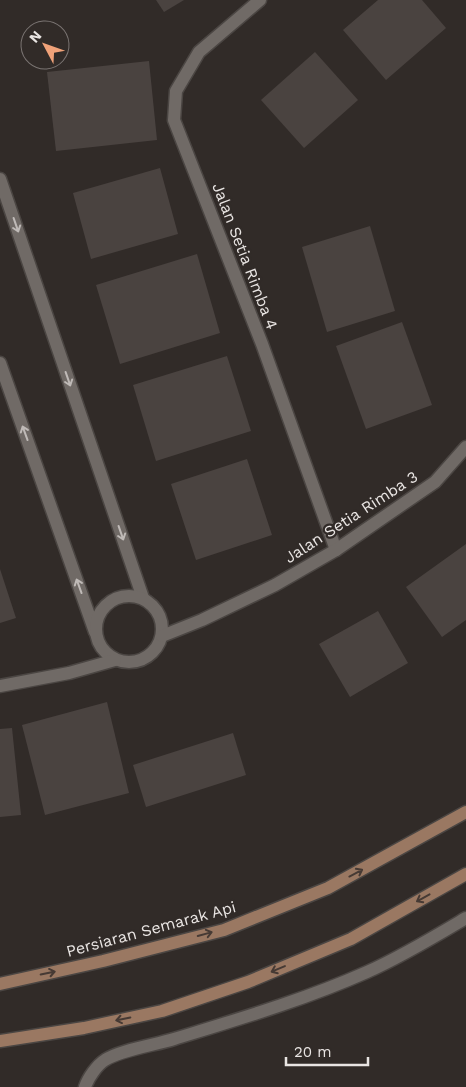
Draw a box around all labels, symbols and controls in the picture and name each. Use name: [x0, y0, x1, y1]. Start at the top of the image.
north arrow: [20, 20, 70, 70]
text: N: [26, 27, 45, 46]
street label: Jalan Setia Rimba 4: [208, 180, 282, 332]
one-way arrow: [12, 217, 21, 232]
one-way arrow: [64, 370, 73, 386]
one-way arrow: [20, 426, 29, 441]
street label: Jalan Setia Rimba 3: [281, 467, 421, 567]
one-way arrow: [117, 524, 126, 540]
one-way arrow: [74, 579, 83, 594]
one-way arrow: [348, 868, 363, 878]
one-way arrow: [416, 893, 431, 903]
street label: Persiaran Semarak Api: [64, 897, 238, 961]
one-way arrow: [197, 929, 213, 939]
one-way arrow: [271, 965, 286, 975]
one-way arrow: [39, 968, 55, 977]
one-way arrow: [116, 1015, 132, 1025]
scale bar: [286, 1034, 368, 1066]
text: 20 m: [294, 1043, 332, 1061]

